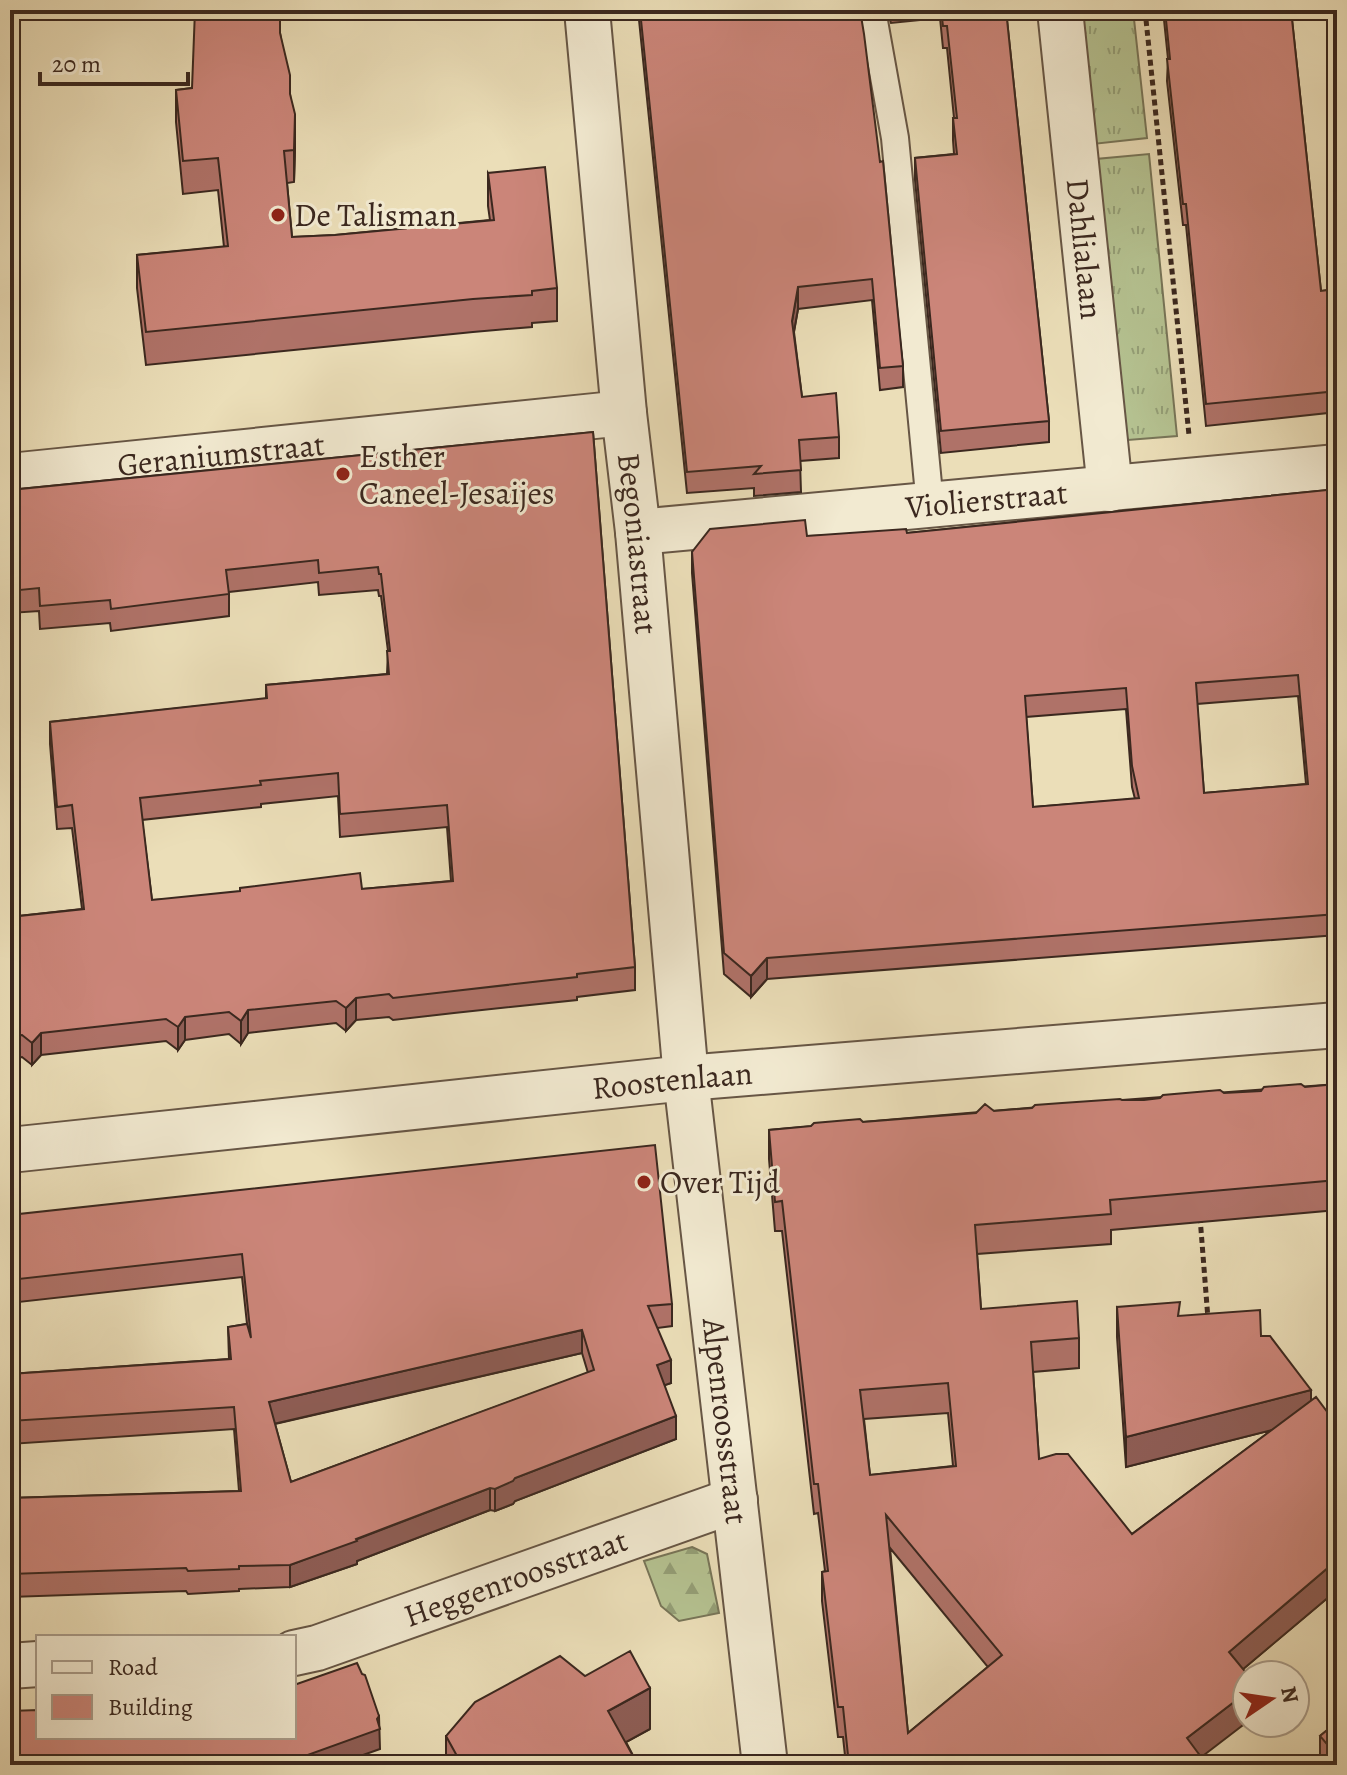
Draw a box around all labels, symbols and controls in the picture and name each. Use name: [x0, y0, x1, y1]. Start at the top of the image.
scale bar: [40, 36, 188, 86]
text: 20 m: [52, 48, 101, 80]
street label: Dahlialaan: [1056, 176, 1114, 321]
place label: De Talisman: [294, 193, 457, 237]
marker: De Talisman: [269, 206, 287, 224]
street label: Geraniumstraat: [115, 422, 327, 487]
place label: Esther Caneel-Jesaijes: [359, 434, 555, 515]
street label: Begoniastraat: [607, 450, 669, 636]
marker: Esther Caneel-Jesaijes: [334, 465, 352, 483]
street label: Violierstraat: [903, 470, 1069, 529]
street label: Roostenlaan: [590, 1051, 754, 1110]
place label: Over Tijd: [660, 1160, 781, 1204]
marker: Over Tijd: [635, 1173, 653, 1191]
street label: Alpenroosstraat: [692, 1315, 759, 1527]
street label: Heggenroosstraat: [398, 1518, 633, 1638]
legend: [36, 1635, 296, 1739]
text: Road: [108, 1651, 158, 1683]
north arrow: [1231, 1659, 1311, 1739]
text: N: [1273, 1684, 1306, 1706]
text: Building: [108, 1691, 193, 1723]

